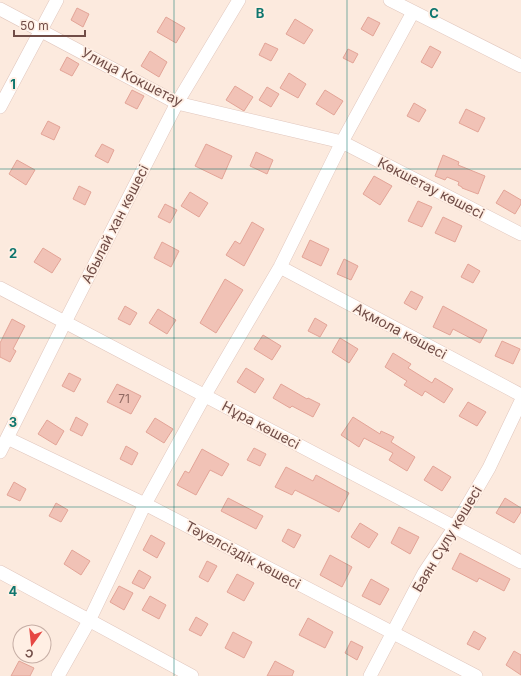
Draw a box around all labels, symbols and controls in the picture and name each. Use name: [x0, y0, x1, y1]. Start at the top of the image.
text: B: [256, 5, 265, 21]
text: C: [429, 5, 439, 21]
scale bar: [14, 12, 85, 38]
text: 50 m: [20, 18, 49, 33]
street label: Улица Кокшетау: [79, 44, 186, 110]
text: 1: [10, 76, 16, 92]
street label: Көкшетау көшесі: [375, 153, 487, 222]
street label: Абылай хан көшесі: [77, 162, 152, 286]
text: 2: [9, 245, 17, 261]
street label: Ақмола көшесі: [351, 299, 450, 362]
house number: 71: [118, 391, 130, 406]
street label: Нұра көшесі: [219, 397, 303, 452]
text: 3: [9, 414, 17, 430]
street label: Баян Сұлу көшесі: [408, 483, 485, 595]
street label: Тәуелсіздік көшесі: [183, 517, 304, 592]
text: 4: [9, 583, 18, 599]
north arrow: [12, 624, 52, 664]
text: С: [24, 646, 35, 661]

